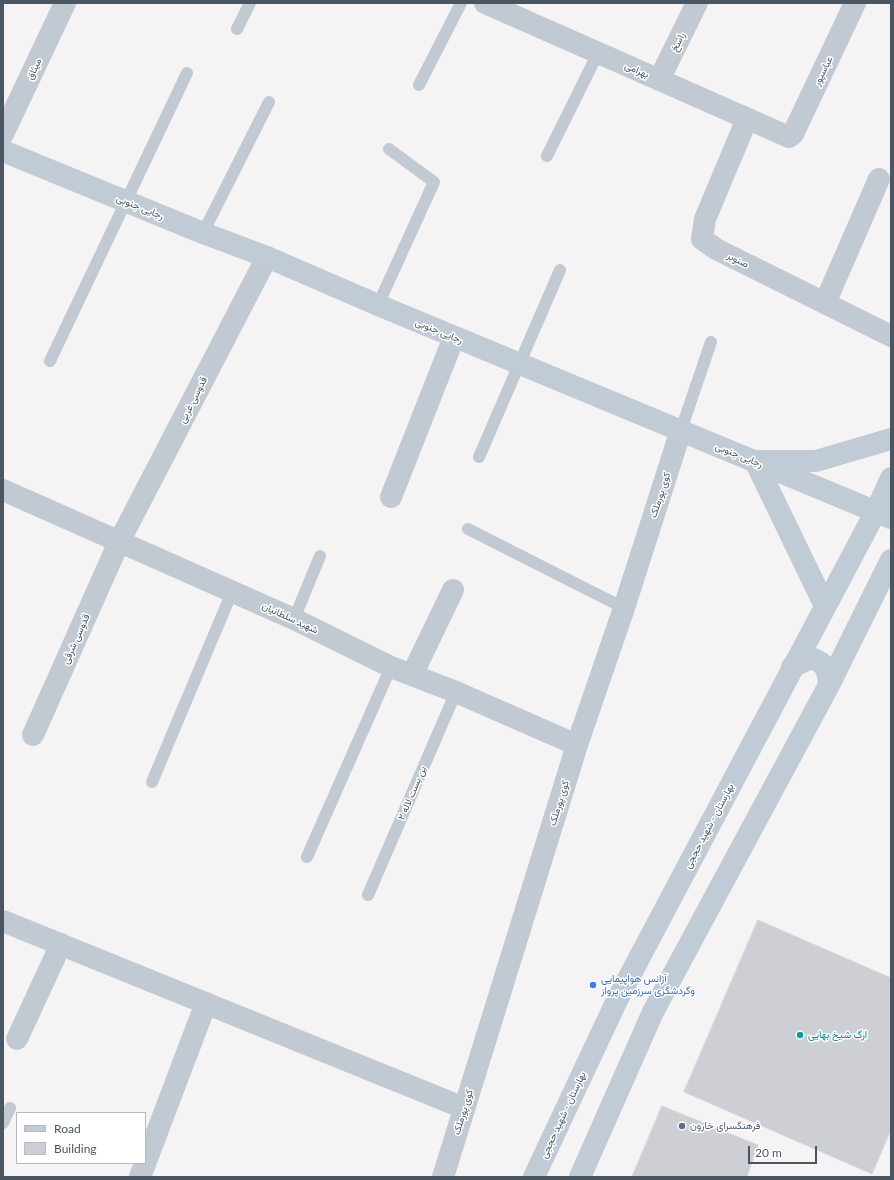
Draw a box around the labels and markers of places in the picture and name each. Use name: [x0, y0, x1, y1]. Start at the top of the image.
place label: آژانس هواپیمایی و‌گردشگری سرزمین پرواز: [601, 973, 695, 996]
marker: آژانس هواپیمایی و‌گردشگری سرزمین پرواز: [588, 980, 598, 990]
place label: ارگ شیخ بهایی: [808, 1029, 867, 1041]
marker: ارگ شیخ بهایی: [795, 1030, 805, 1040]
place label: فرهنگسرای خارون: [690, 1120, 760, 1132]
marker: فرهنگسرای خارون: [677, 1121, 687, 1131]

